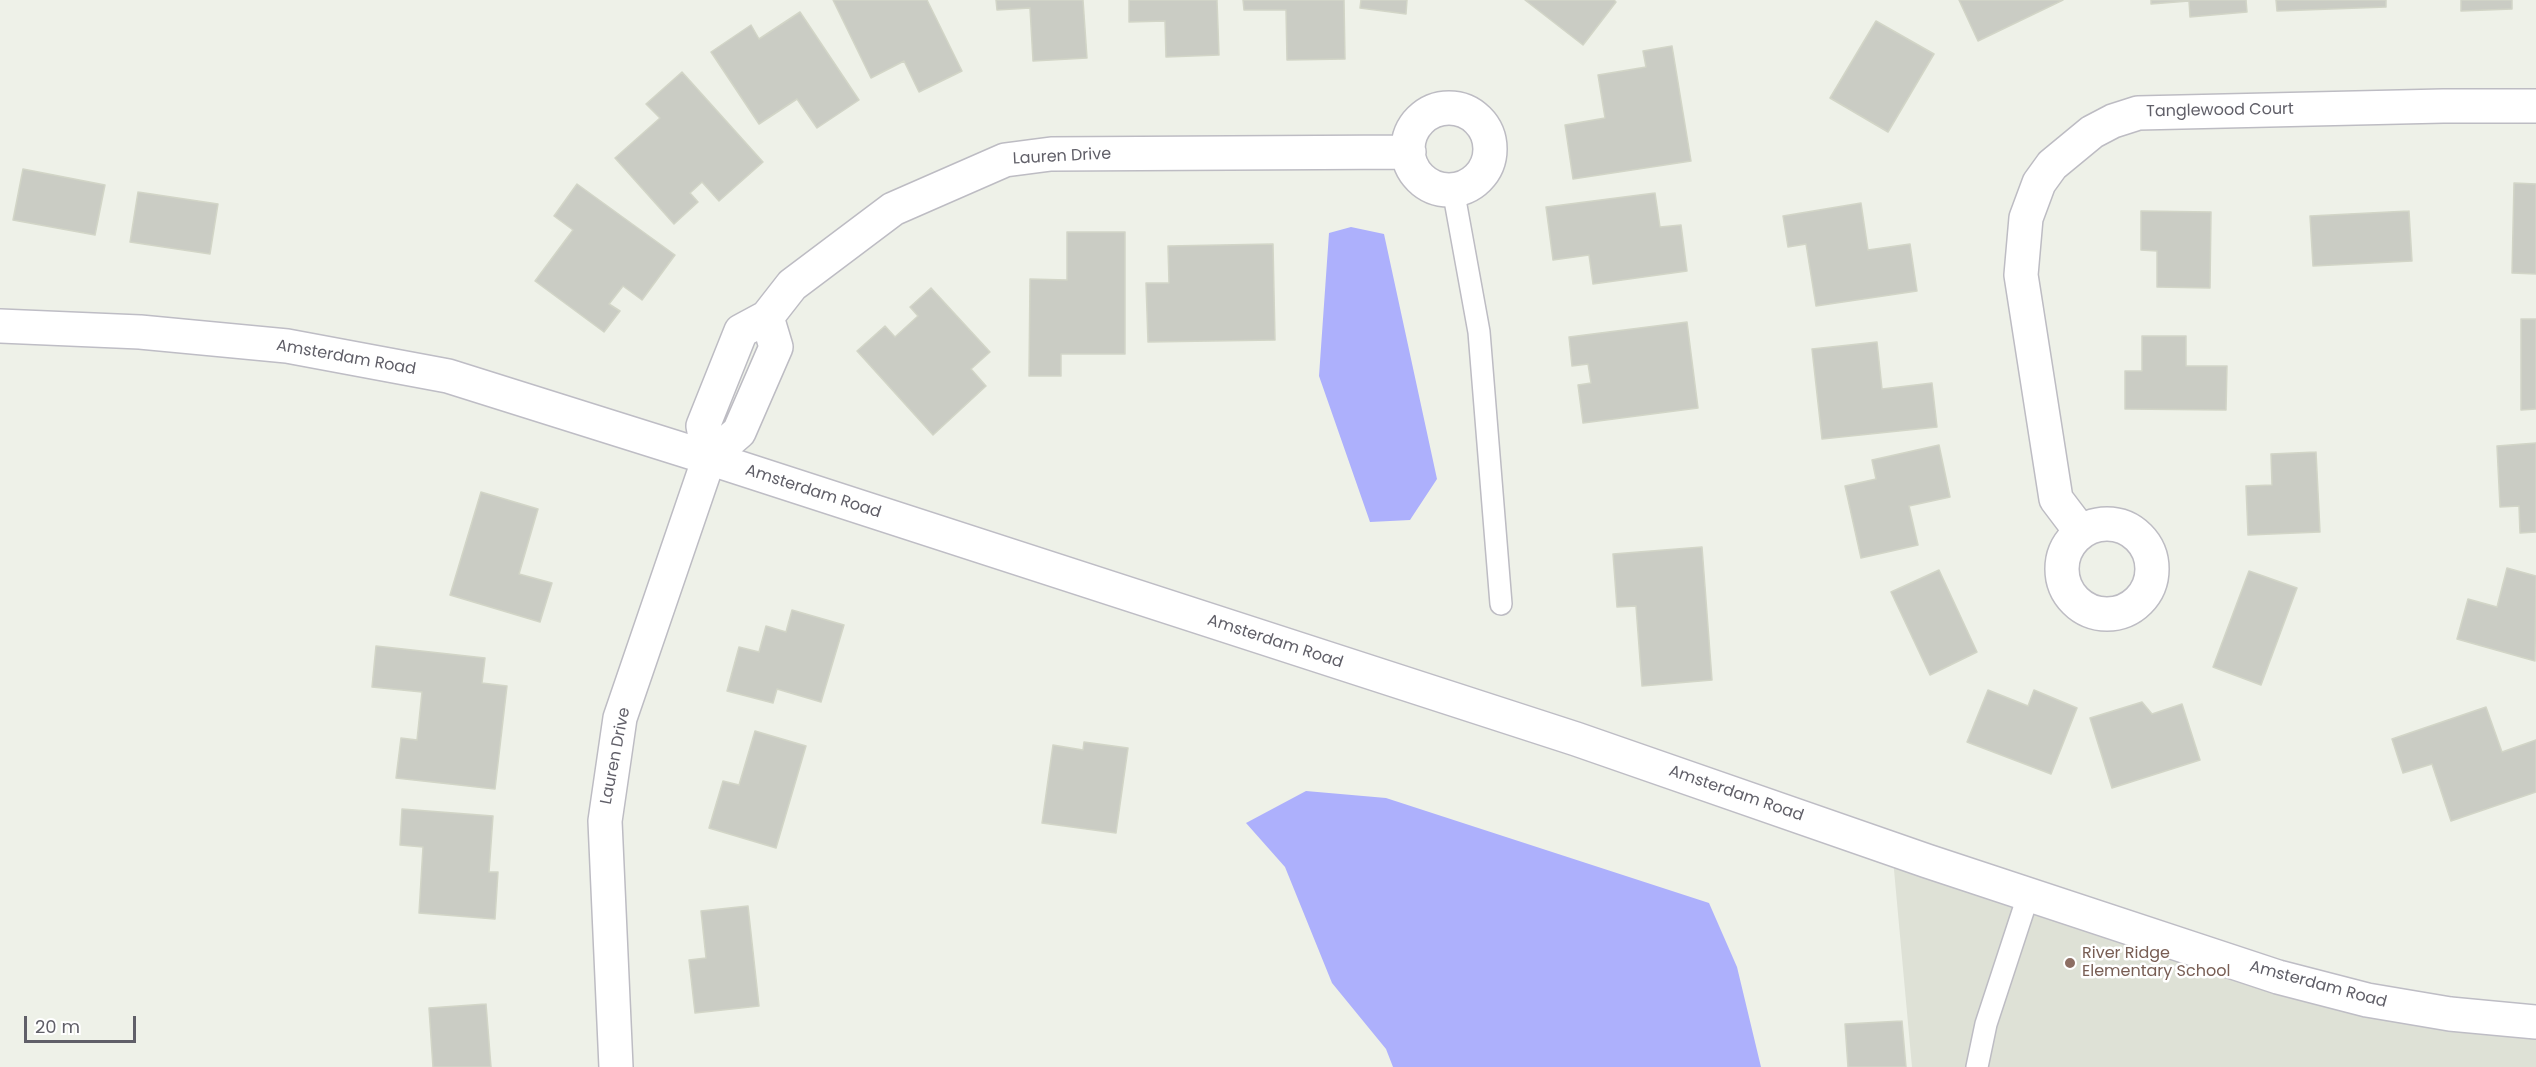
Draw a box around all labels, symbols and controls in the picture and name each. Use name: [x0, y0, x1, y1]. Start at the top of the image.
street label: Tanglewood Court: [2146, 100, 2294, 122]
street label: Lauren Drive: [1012, 145, 1112, 169]
street label: Amsterdam Road: [275, 336, 417, 380]
street label: Amsterdam Road: [743, 461, 883, 523]
street label: Amsterdam Road: [1205, 611, 1345, 673]
street label: Lauren Drive: [597, 706, 635, 806]
street label: Amsterdam Road: [1666, 762, 1806, 826]
place label: River Ridge Elementary School: [2082, 944, 2230, 982]
marker: River Ridge Elementary School: [2063, 956, 2077, 970]
street label: Amsterdam Road: [2247, 957, 2389, 1013]
scale bar: [27, 1004, 140, 1042]
text: 20 m: [35, 1014, 80, 1039]

